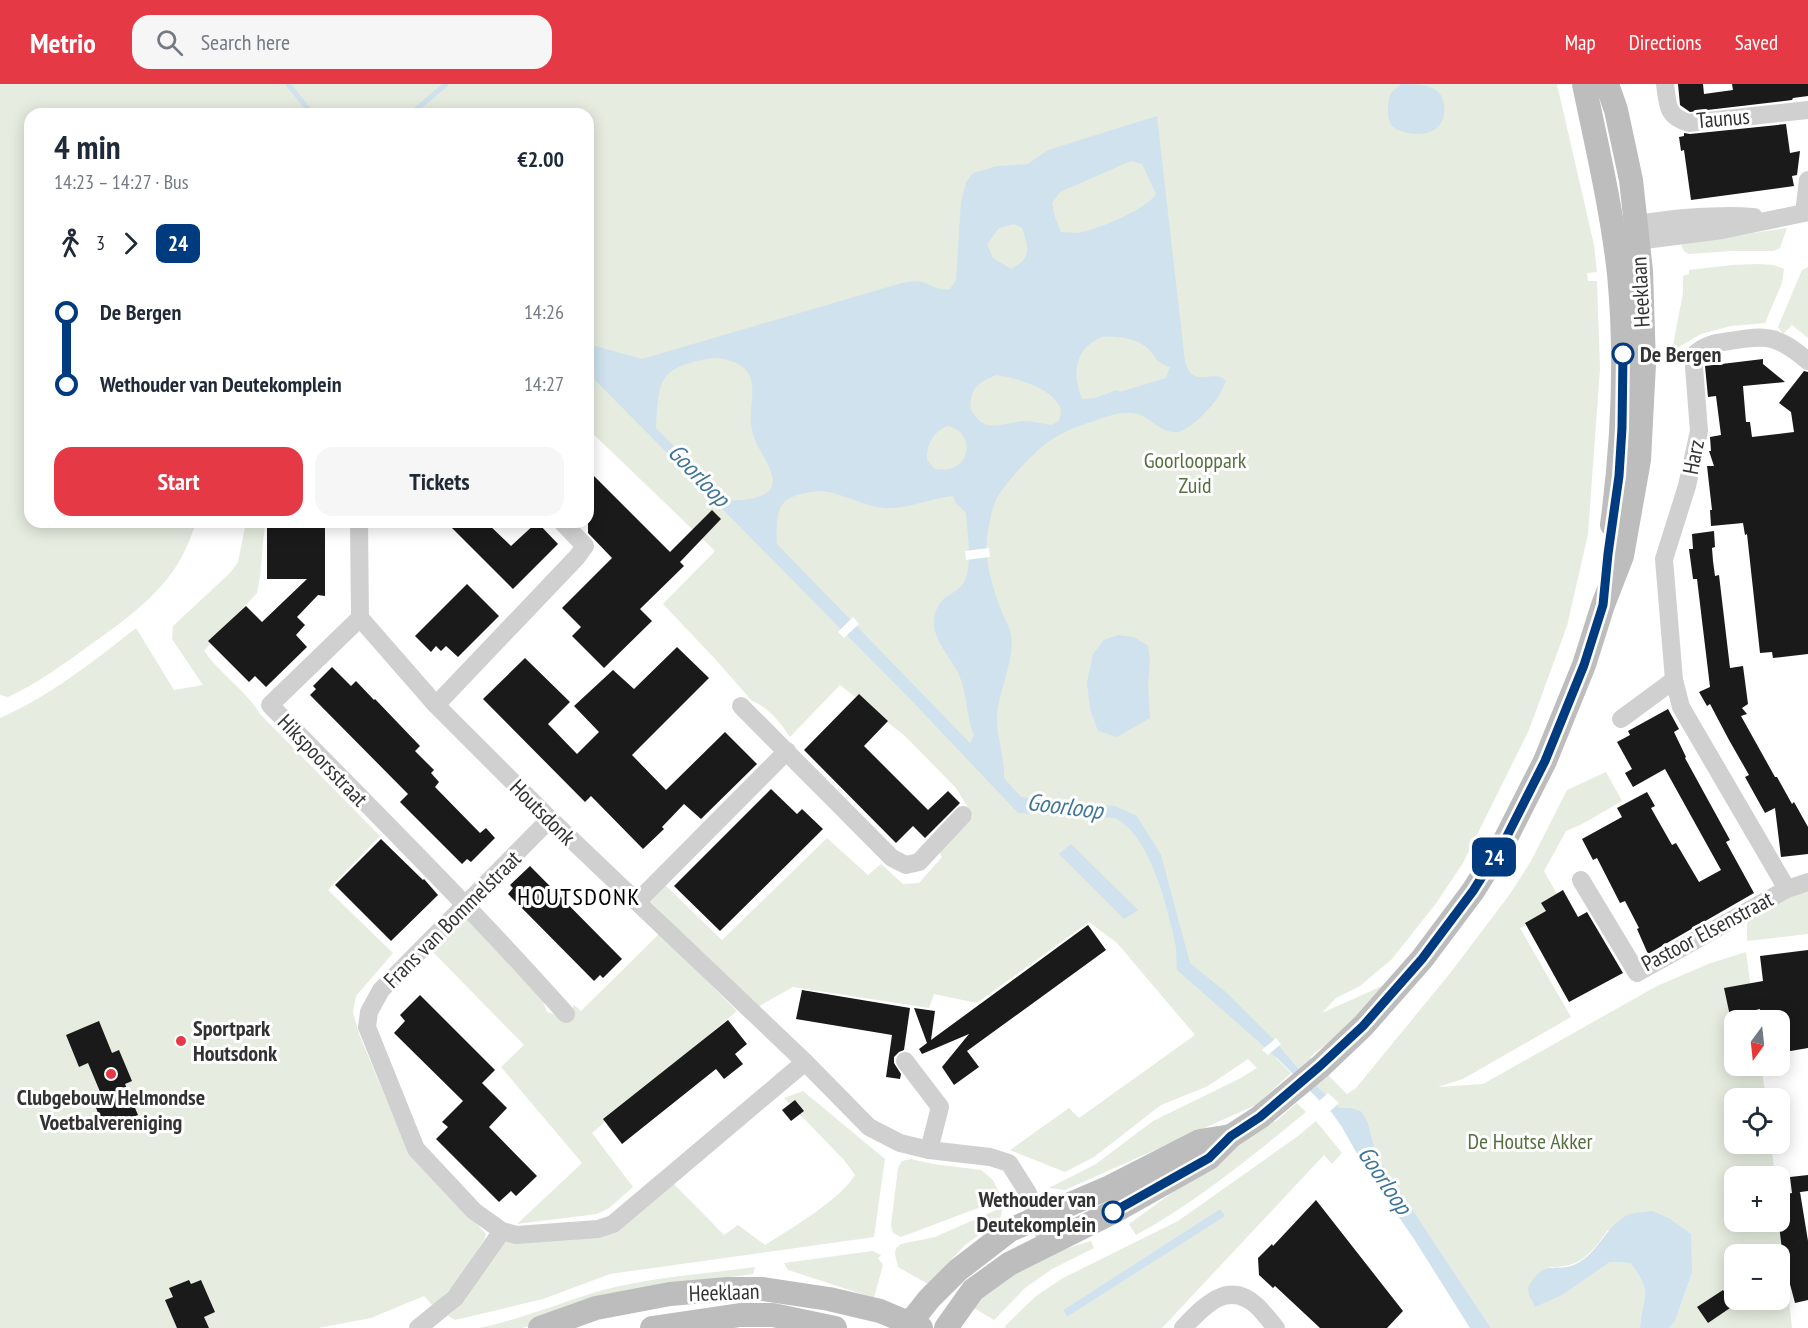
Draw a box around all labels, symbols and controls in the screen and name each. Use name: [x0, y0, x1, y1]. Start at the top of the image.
search box: [132, 15, 552, 69]
text: Metrio: [30, 24, 96, 61]
icon: search: [153, 26, 186, 59]
text: Search here: [201, 28, 290, 56]
text: Map: [1565, 29, 1596, 56]
text: Directions: [1629, 29, 1702, 56]
text: Saved: [1735, 29, 1778, 56]
street label: Taunus: [1695, 102, 1751, 134]
text: 4 min: [54, 125, 121, 168]
text: €2.00: [517, 145, 564, 173]
text: 14:23 – 14:27 · Bus: [54, 169, 189, 195]
icon: walk: [54, 227, 87, 260]
icon: forward: [114, 227, 147, 260]
text: 3: [96, 230, 105, 256]
text: 24: [168, 230, 188, 257]
street label: Heeklaan: [1624, 256, 1656, 328]
text: De Bergen: [100, 298, 181, 326]
text: 14:26: [524, 299, 564, 325]
place label: De Bergen: [1640, 340, 1722, 368]
marker: De Bergen: [1612, 343, 1634, 365]
text: Wethouder van Deutekomplein: [100, 370, 342, 398]
text: 14:27: [524, 371, 564, 397]
water label: Goorloop: [661, 437, 738, 514]
street label: Harz: [1676, 437, 1710, 477]
park label: Goorlooppark Zuid: [1144, 446, 1247, 499]
button: Start: [54, 447, 303, 516]
button: Tickets: [315, 447, 564, 516]
street label: Hikspoorsstraat: [272, 708, 374, 812]
street label: Houtsdonk: [504, 773, 582, 851]
water label: Goorloop: [1025, 786, 1106, 826]
line badge: 24: [1467, 838, 1521, 876]
street label: Frans van Bommelstraat: [377, 844, 527, 994]
text: 24: [1484, 844, 1504, 871]
district label: HOUTSDONK: [517, 881, 641, 912]
street label: Pastoor Elsenstraat: [1636, 885, 1778, 977]
north arrow: [1724, 1010, 1790, 1076]
map controls: [1724, 1010, 1790, 1310]
place label: Sportpark Houtsdonk: [193, 1014, 278, 1067]
marker: Sportpark Houtsdonk: [174, 1034, 188, 1048]
marker: Clubgebouw Helmondse Voetbalvereniging: [104, 1067, 118, 1081]
place label: Clubgebouw Helmondse Voetbalvereniging: [17, 1083, 205, 1136]
button: locate: [1724, 1088, 1790, 1154]
park label: De Houtse Akker: [1467, 1127, 1593, 1155]
water label: Goorloop: [1351, 1140, 1420, 1221]
button: +: [1724, 1166, 1790, 1232]
place label: Wethouder van Deutekomplein: [977, 1185, 1096, 1238]
marker: Wethouder van Deutekomplein: [1102, 1201, 1124, 1223]
button: −: [1724, 1244, 1790, 1310]
street label: Heeklaan: [688, 1277, 760, 1307]

